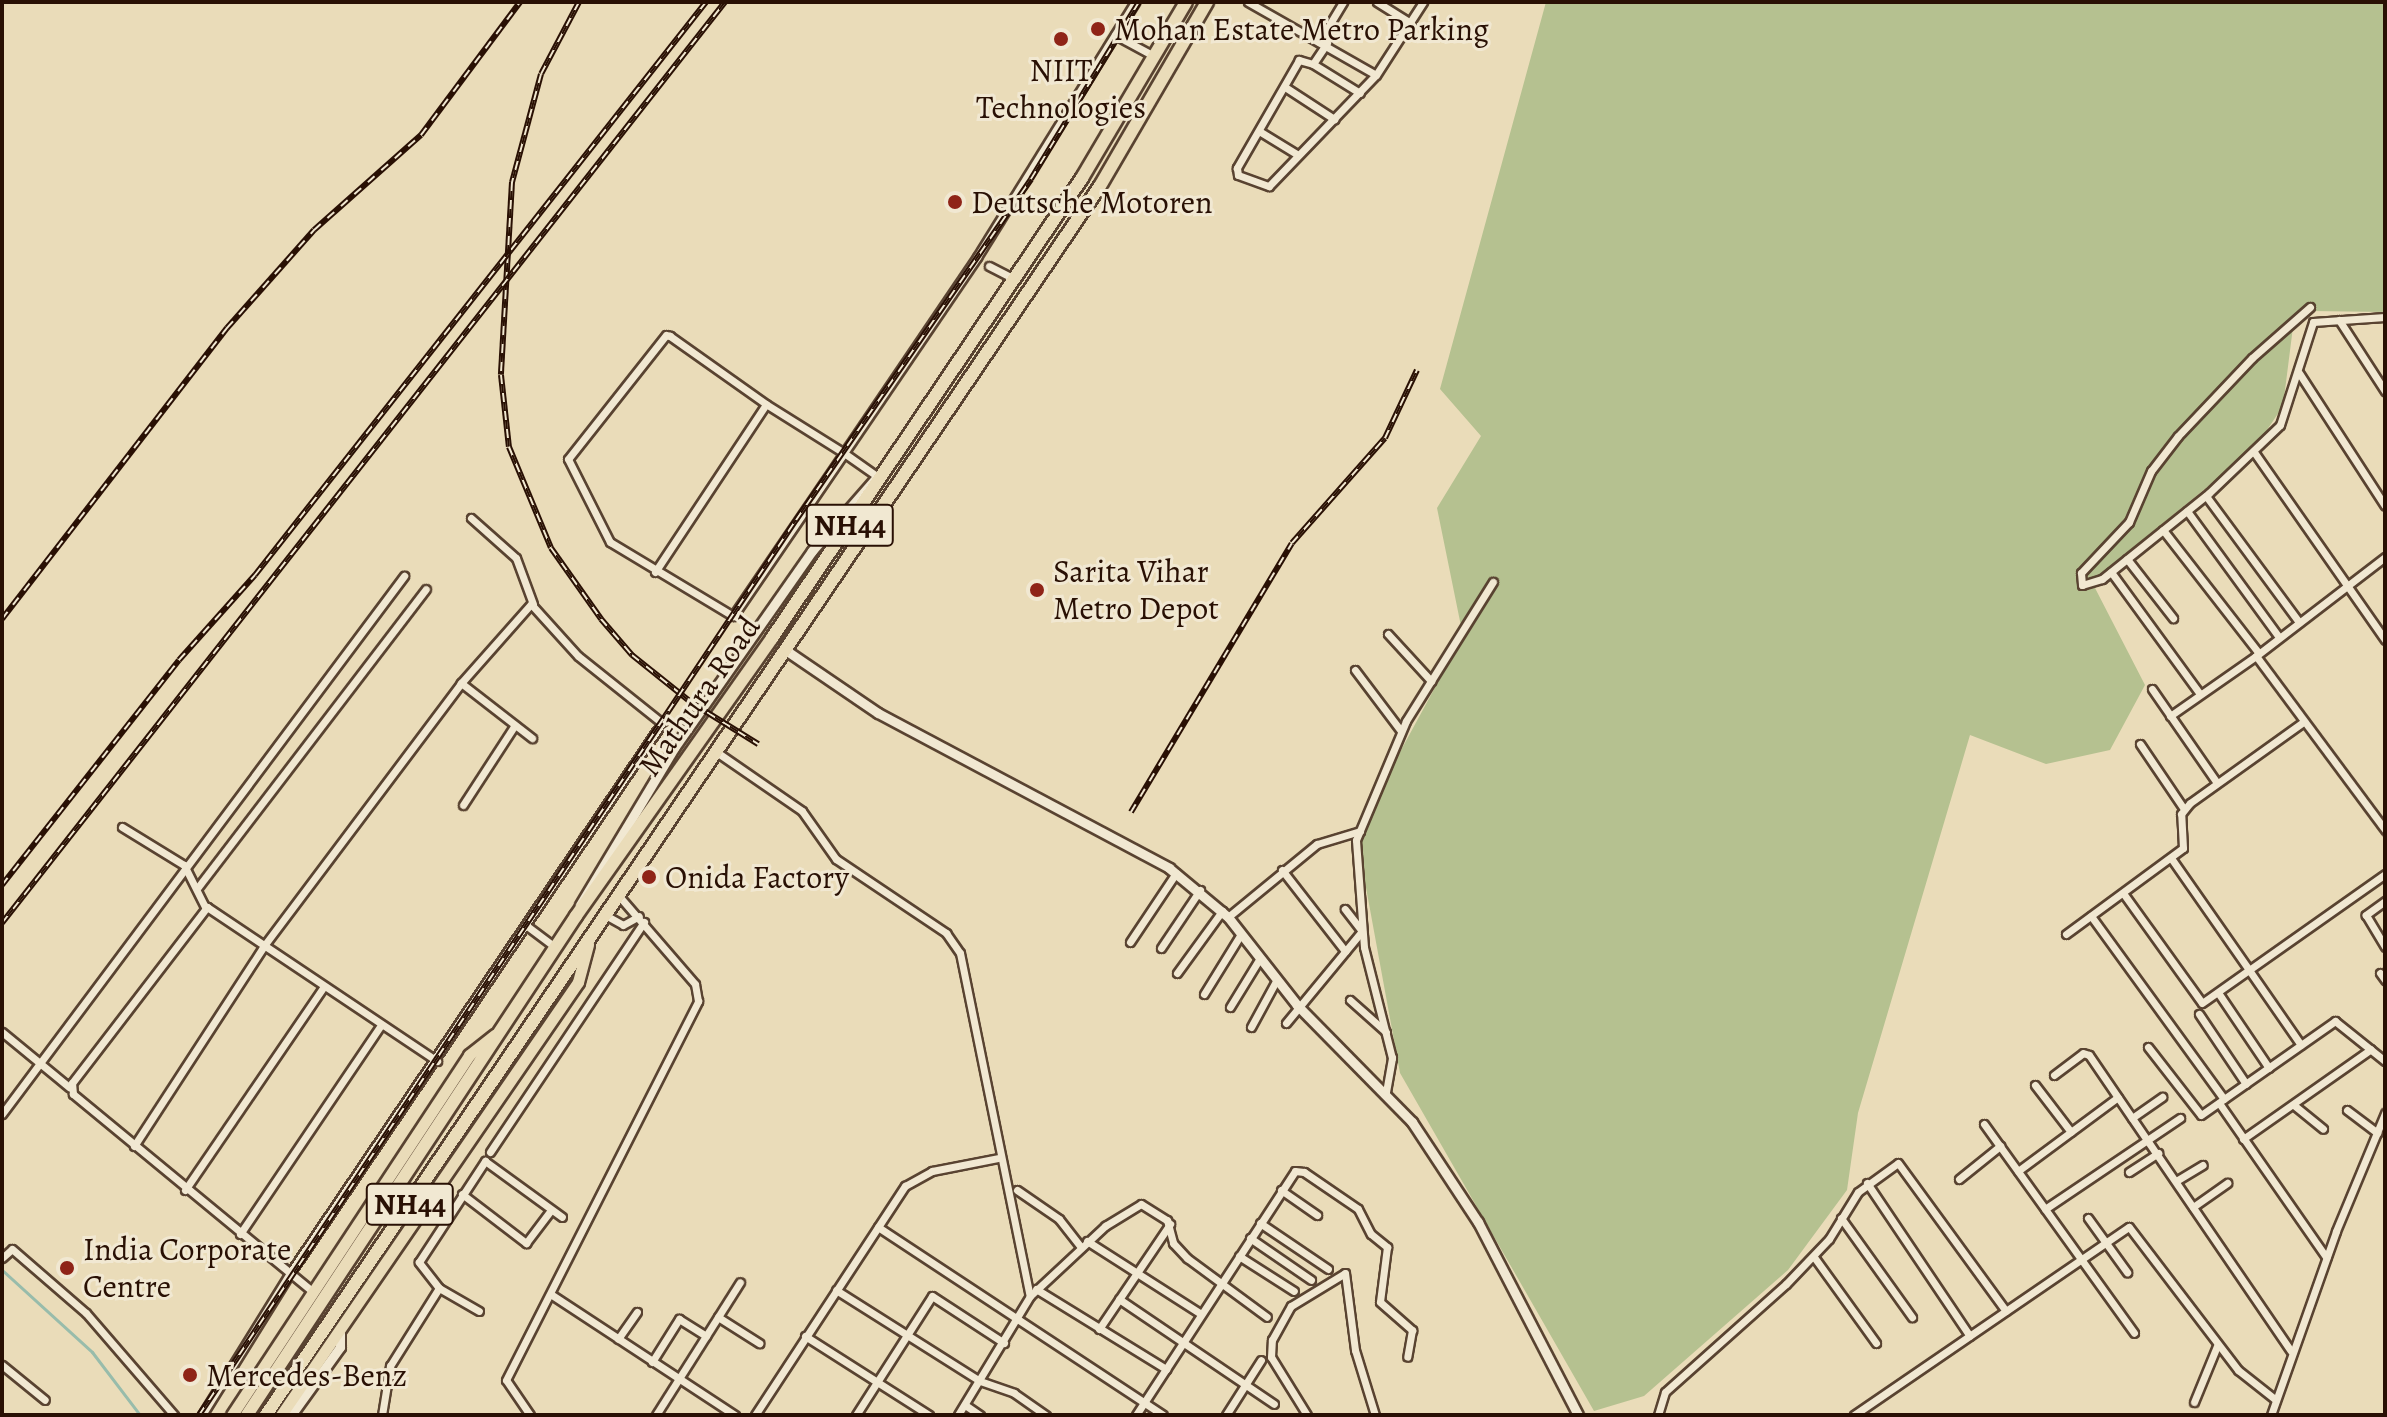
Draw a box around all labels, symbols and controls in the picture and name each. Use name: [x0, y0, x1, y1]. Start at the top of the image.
place label: Mohan Estate Metro Parking: [1114, 10, 1489, 48]
marker: Mohan Estate Metro Parking: [1089, 20, 1107, 38]
marker: NIIT Technologies: [1052, 30, 1070, 48]
place label: NIIT Technologies: [976, 52, 1146, 127]
place label: Deutsche Motoren: [971, 183, 1213, 221]
marker: Deutsche Motoren: [946, 193, 964, 211]
road number: NH44: [804, 499, 896, 551]
place label: Sarita Vihar Metro Depot: [1053, 553, 1219, 628]
marker: Sarita Vihar Metro Depot: [1028, 581, 1046, 599]
street label: Mathura Road: [630, 609, 768, 783]
place label: Onida Factory: [665, 858, 849, 896]
marker: Onida Factory: [640, 868, 658, 886]
road number: NH44: [364, 1178, 456, 1230]
place label: India Corporate Centre: [83, 1231, 291, 1306]
marker: India Corporate Centre: [58, 1259, 76, 1277]
place label: Mercedes-Benz: [206, 1356, 407, 1394]
marker: Mercedes-Benz: [181, 1366, 199, 1384]

